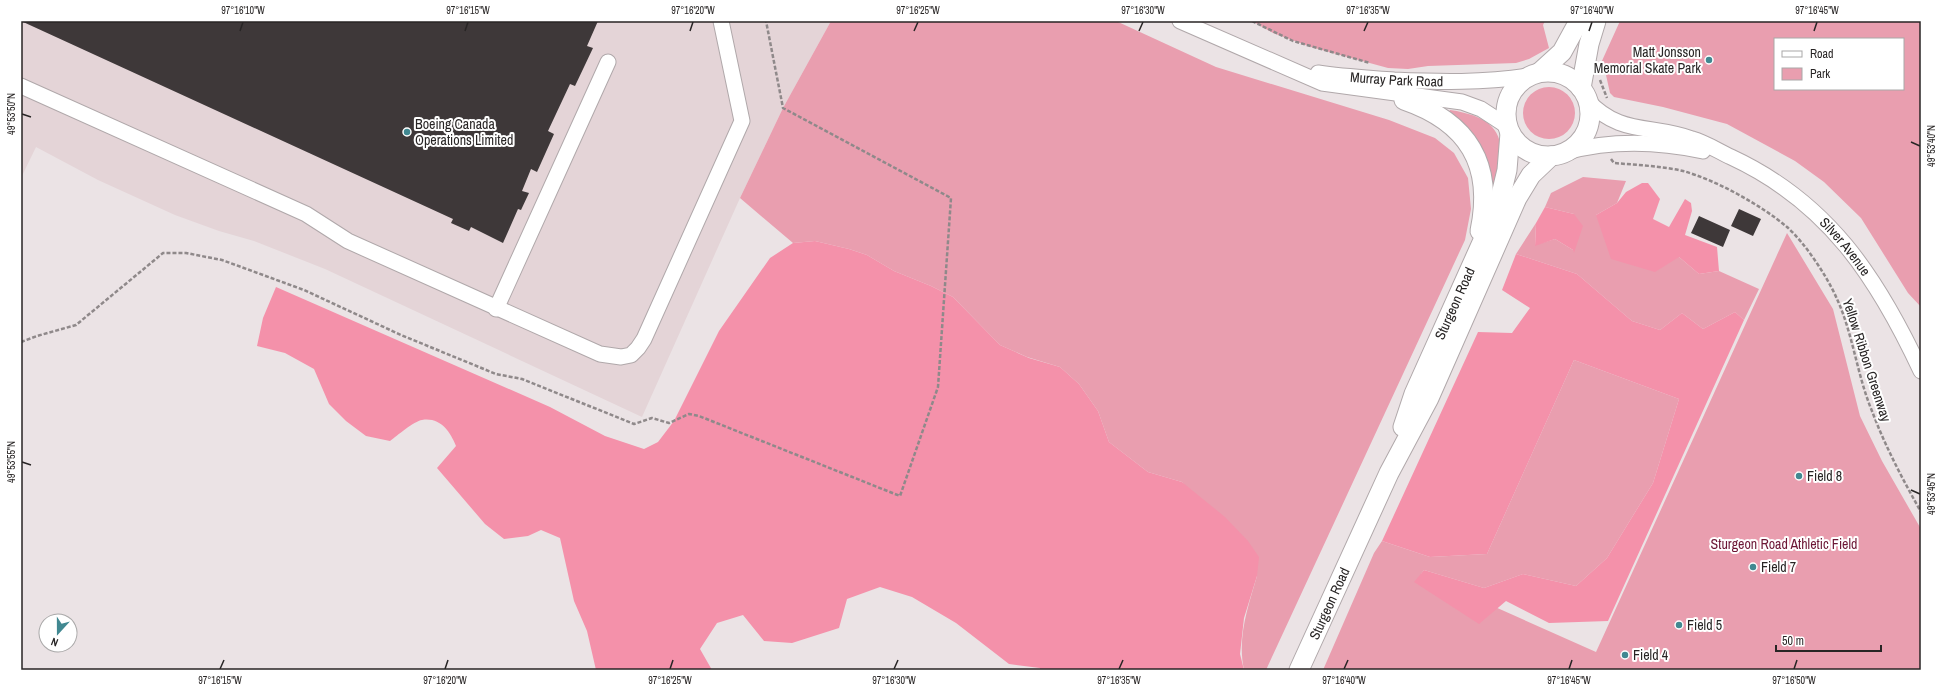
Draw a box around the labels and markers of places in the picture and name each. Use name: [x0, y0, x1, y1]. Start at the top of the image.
place label: Matt Jonsson Memorial Skate Park: [1594, 43, 1701, 77]
marker: Matt Jonsson Memorial Skate Park: [1704, 55, 1714, 65]
place label: Boeing Canada Operations Limited: [415, 115, 513, 149]
marker: Boeing Canada Operations Limited: [402, 127, 412, 137]
place label: Field 8: [1807, 467, 1842, 485]
marker: Field 8: [1794, 471, 1804, 481]
place label: Field 7: [1761, 558, 1796, 576]
marker: Field 7: [1748, 562, 1758, 572]
place label: Field 5: [1687, 616, 1722, 634]
marker: Field 5: [1674, 620, 1684, 630]
place label: Field 4: [1633, 646, 1669, 664]
marker: Field 4: [1620, 650, 1630, 660]

